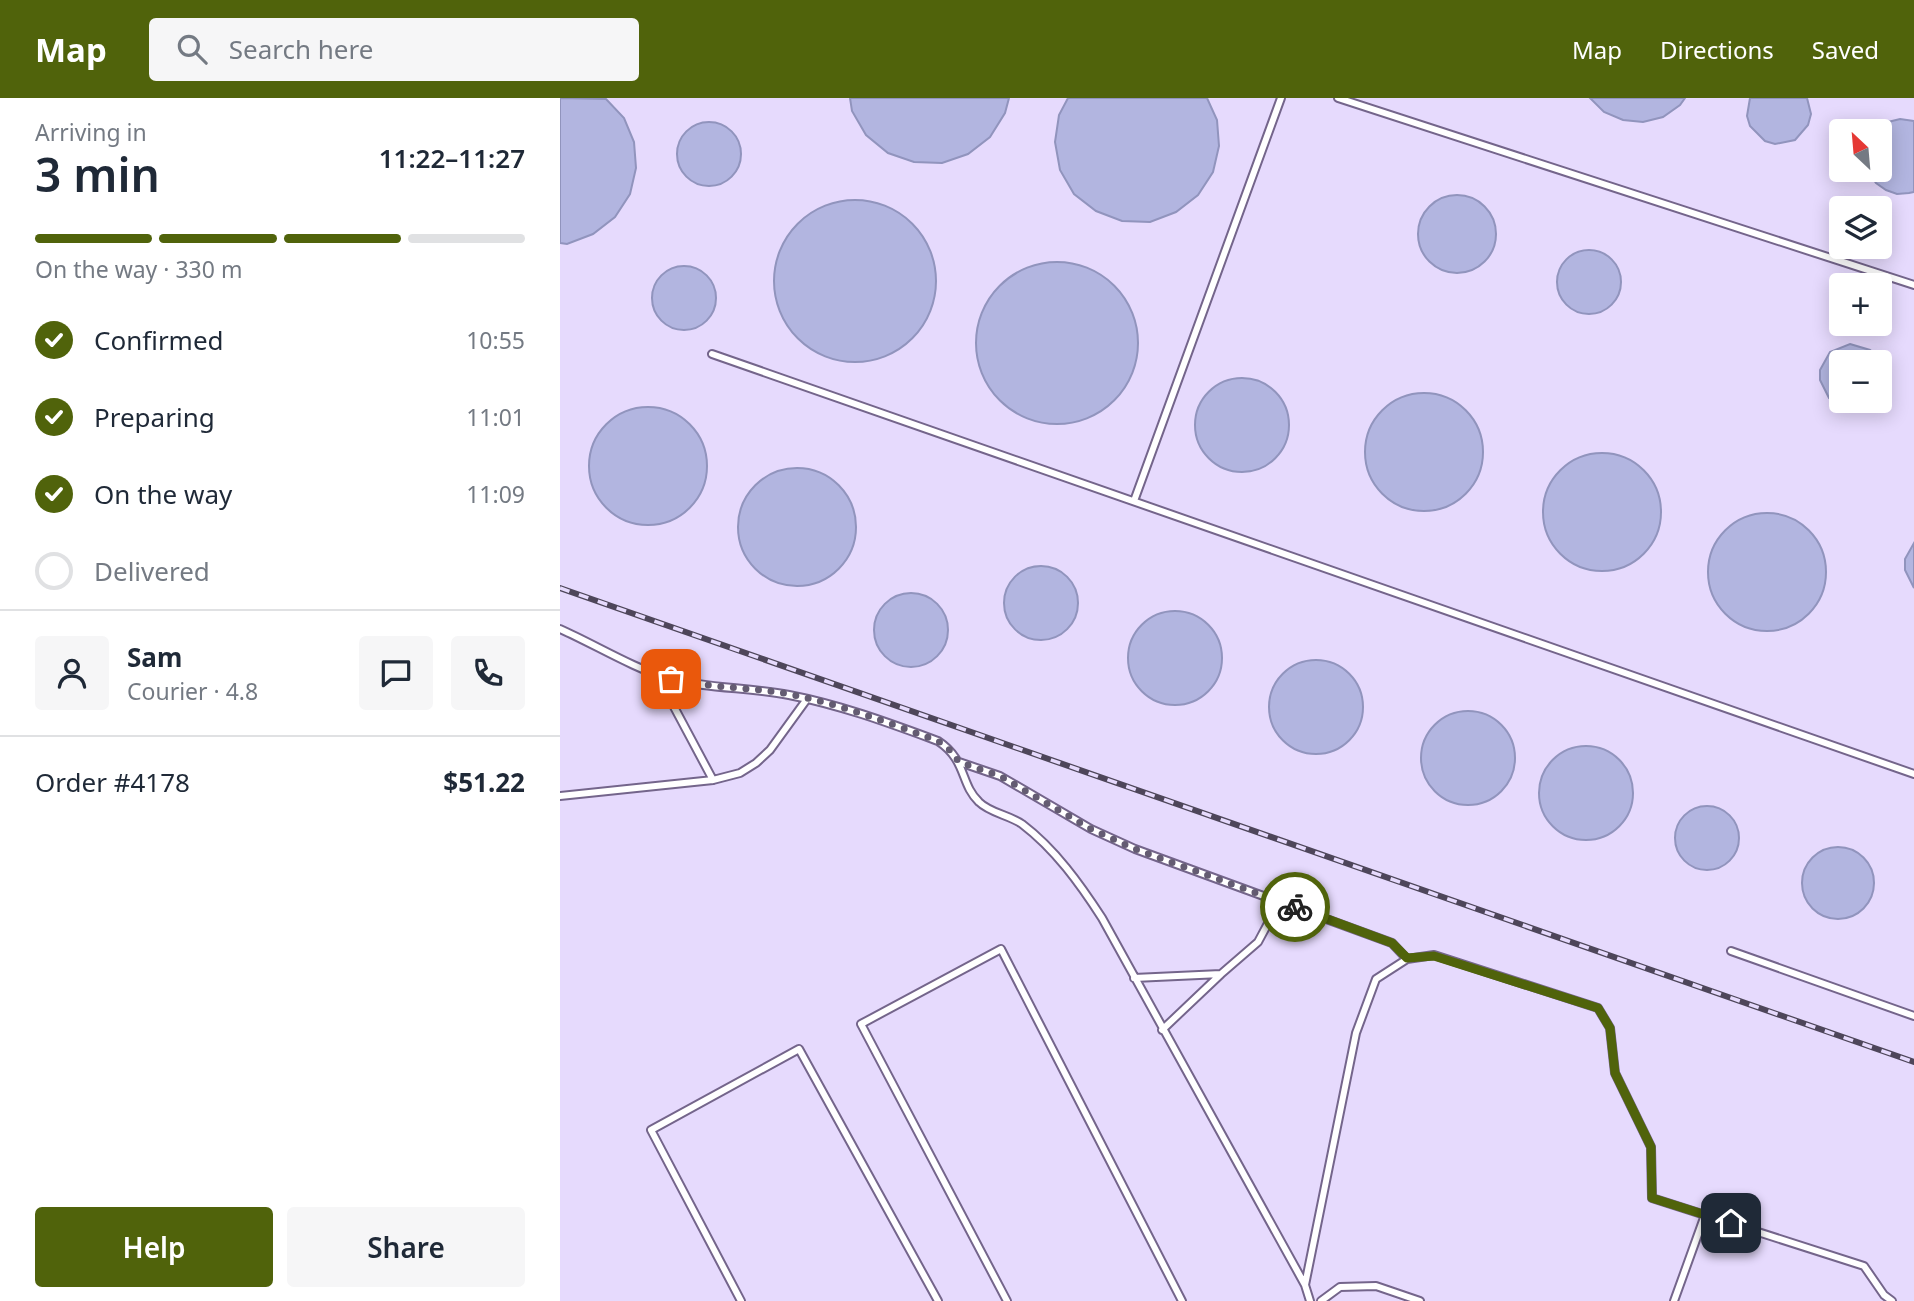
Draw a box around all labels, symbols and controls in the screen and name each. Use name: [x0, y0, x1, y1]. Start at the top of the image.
search box: [149, 18, 639, 81]
text: Map: [35, 27, 107, 72]
icon: search: [173, 30, 211, 68]
text: Search here: [229, 31, 373, 67]
text: Map: [1572, 33, 1622, 66]
text: Directions: [1660, 33, 1774, 66]
text: Saved: [1812, 33, 1879, 66]
text: Arriving in: [35, 116, 147, 148]
north arrow: [1829, 119, 1892, 182]
map controls: [1829, 119, 1892, 413]
text: 11:22–11:27: [379, 140, 525, 176]
text: 3 min: [35, 143, 160, 205]
button: layers: [1829, 196, 1892, 259]
text: On the way · 330 m: [35, 253, 242, 285]
button: +: [1829, 273, 1892, 336]
icon: check: [35, 321, 73, 359]
text: Confirmed: [94, 322, 224, 358]
text: 10:55: [466, 324, 525, 356]
button: −: [1829, 350, 1892, 413]
icon: check: [35, 398, 73, 436]
text: Preparing: [94, 399, 215, 435]
text: 11:01: [466, 401, 525, 433]
icon: check: [35, 475, 73, 513]
text: On the way: [94, 476, 232, 512]
text: 11:09: [466, 478, 525, 510]
text: Delivered: [94, 553, 210, 589]
button: person: [35, 636, 109, 710]
button: chat: [359, 636, 433, 710]
button: phone: [451, 636, 525, 710]
text: Sam: [127, 639, 182, 675]
pin: [641, 649, 701, 709]
icon: bag: [652, 660, 690, 698]
text: Courier · 4.8: [127, 675, 258, 707]
text: Order #4178: [35, 764, 190, 800]
text: $51.22: [443, 764, 525, 800]
courier: [1260, 872, 1330, 942]
icon: bike: [1276, 888, 1314, 926]
pin: [1701, 1193, 1761, 1253]
icon: home: [1712, 1204, 1750, 1242]
button: Help: [35, 1207, 273, 1287]
button: Share: [287, 1207, 525, 1287]

